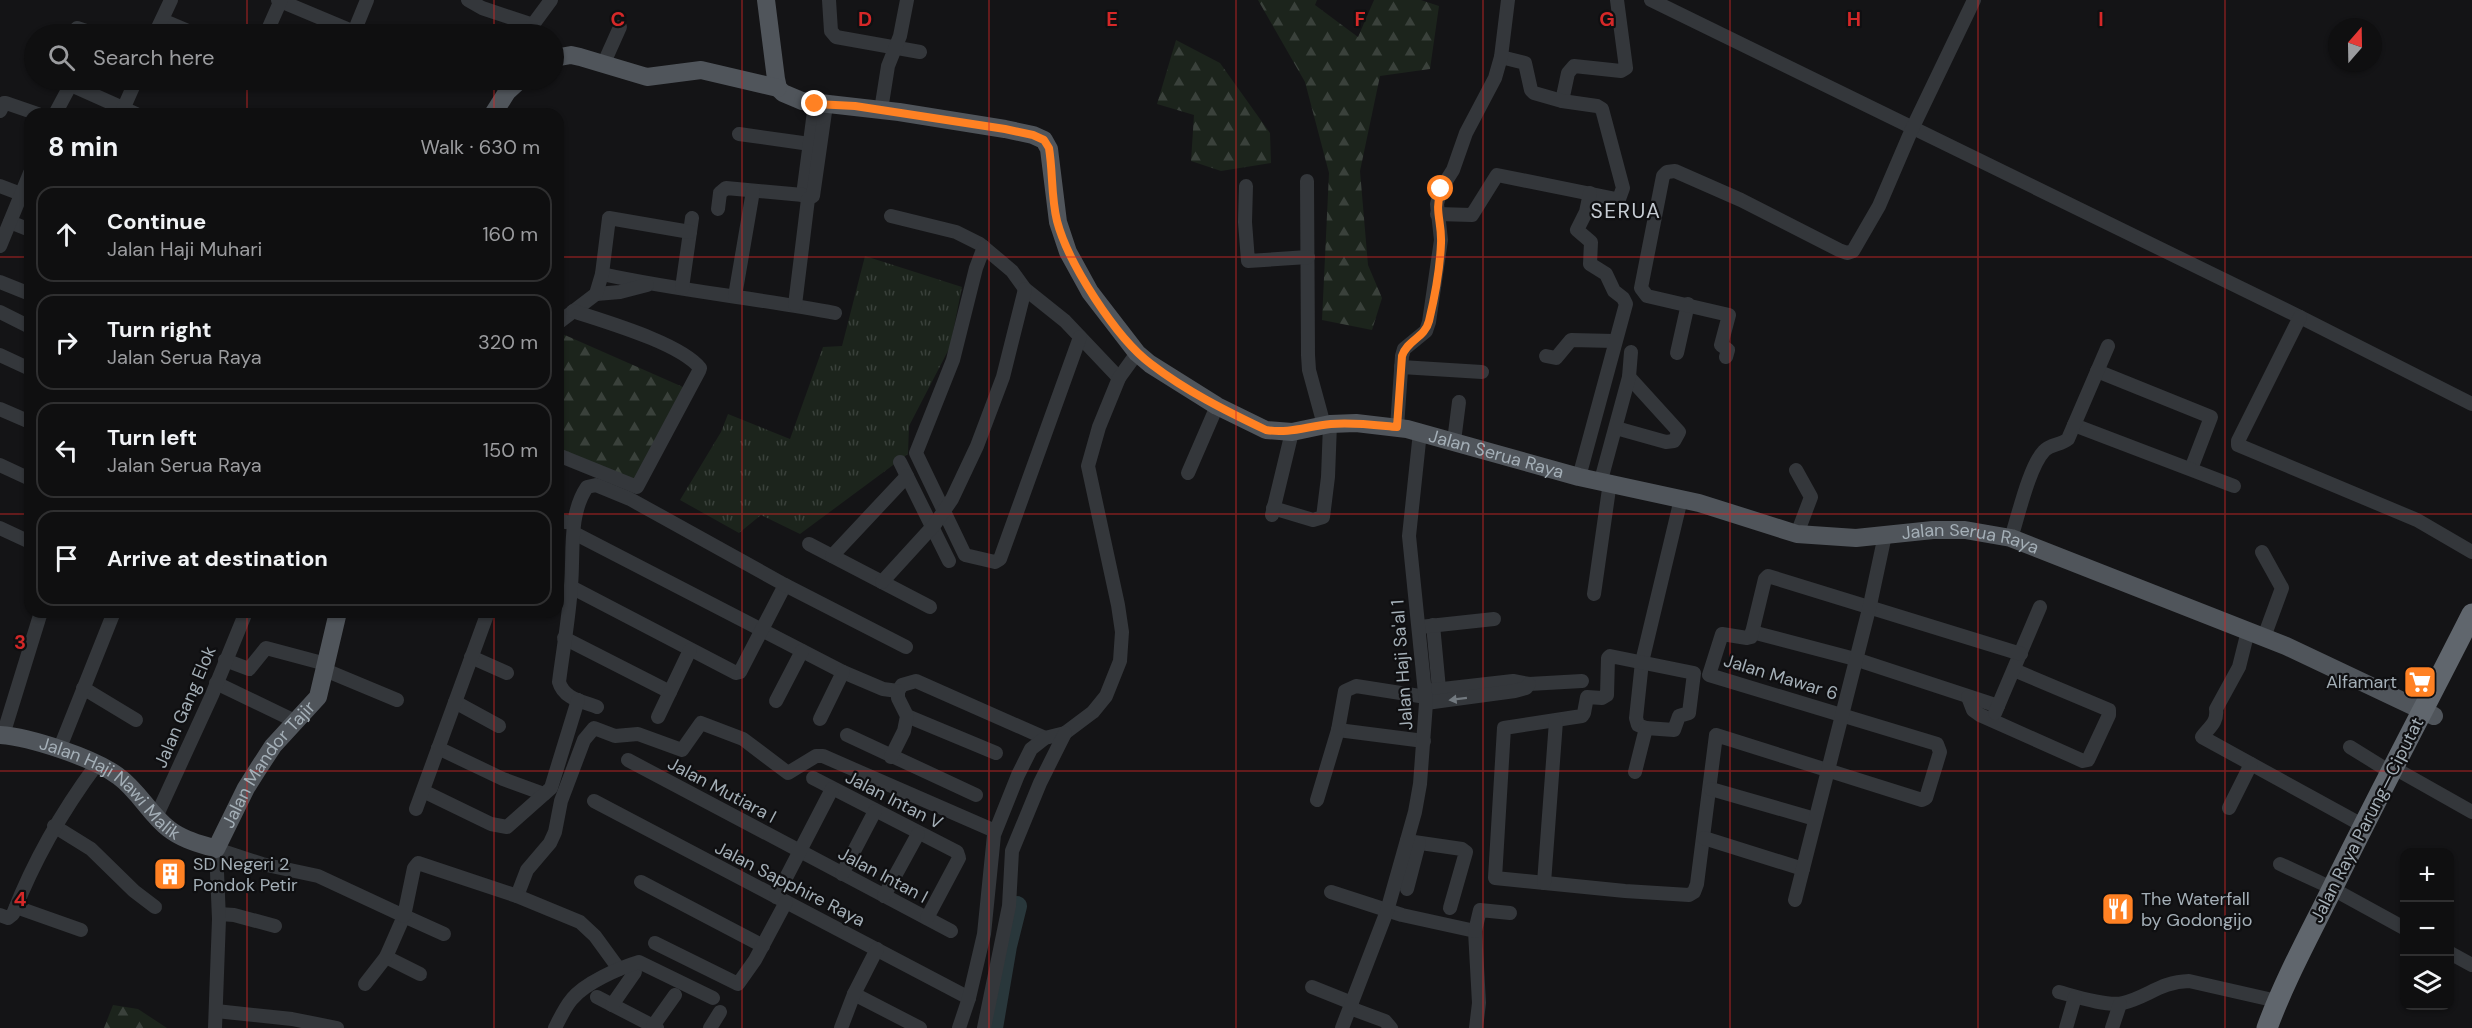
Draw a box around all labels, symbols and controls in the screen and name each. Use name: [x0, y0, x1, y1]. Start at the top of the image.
text: C: [611, 6, 625, 32]
text: D: [858, 6, 872, 32]
text: E: [1106, 6, 1118, 32]
text: F: [1354, 6, 1366, 32]
text: G: [1599, 6, 1615, 32]
text: H: [1847, 6, 1861, 32]
text: I: [2098, 6, 2104, 32]
north arrow: [2328, 18, 2382, 72]
search box: [24, 24, 564, 90]
icon: search: [45, 41, 78, 74]
text: Search here: [93, 43, 214, 72]
route end: [801, 90, 827, 116]
text: 8 min: [48, 130, 118, 164]
text: Walk · 630 m: [420, 134, 540, 160]
route start: [1427, 175, 1453, 201]
district label: SERUA: [1590, 197, 1662, 225]
text: Continue: [107, 207, 206, 236]
icon: ahead: [50, 218, 83, 251]
text: 160 m: [482, 221, 538, 247]
text: Jalan Haji Muhari: [107, 236, 262, 262]
text: Turn right: [107, 315, 212, 344]
icon: right: [50, 326, 83, 359]
text: 320 m: [478, 329, 538, 355]
text: Jalan Serua Raya: [107, 344, 262, 370]
text: Turn left: [107, 423, 197, 452]
street label: Jalan Serua Raya: [1426, 424, 1567, 484]
icon: left: [50, 434, 83, 467]
text: 150 m: [483, 437, 538, 463]
text: Jalan Serua Raya: [107, 452, 262, 478]
street label: Jalan Serua Raya: [1900, 518, 2042, 560]
icon: arrive: [50, 542, 83, 575]
text: Arrive at destination: [107, 544, 328, 573]
street label: Jalan Haji Sa'al 1: [1385, 599, 1419, 731]
text: 3: [14, 629, 26, 655]
street label: Jalan Gang Elok: [149, 642, 221, 772]
street label: Jalan Mawar 6: [1721, 648, 1841, 706]
supermarket icon: Alfamart: [2402, 664, 2438, 700]
place label: Alfamart: [2326, 670, 2397, 694]
one-way arrow: [1448, 694, 1467, 704]
street label: Jalan Mandor Tajir: [216, 695, 321, 832]
street label: Jalan Raya Parung—Ciputat: [2305, 713, 2429, 927]
street label: Jalan Haji Nawi Malik: [37, 731, 185, 846]
street label: Jalan Mutiara I: [663, 751, 781, 829]
street label: Jalan Intan V: [841, 765, 947, 835]
street label: Jalan Sapphire Raya: [711, 836, 869, 932]
street label: Jalan Intan I: [834, 841, 932, 909]
map controls: [2400, 848, 2454, 1010]
button: +: [2400, 848, 2454, 902]
place label: SD Negeri 2 Pondok Petir: [193, 852, 298, 897]
building icon: SD Negeri 2 Pondok Petir: [152, 856, 188, 892]
text: 4: [14, 886, 27, 912]
place label: The Waterfall by Godongijo: [2141, 887, 2252, 932]
restaurant icon: The Waterfall by Godongijo: [2100, 891, 2136, 927]
button: −: [2400, 902, 2454, 956]
button: layers: [2400, 956, 2454, 1010]

